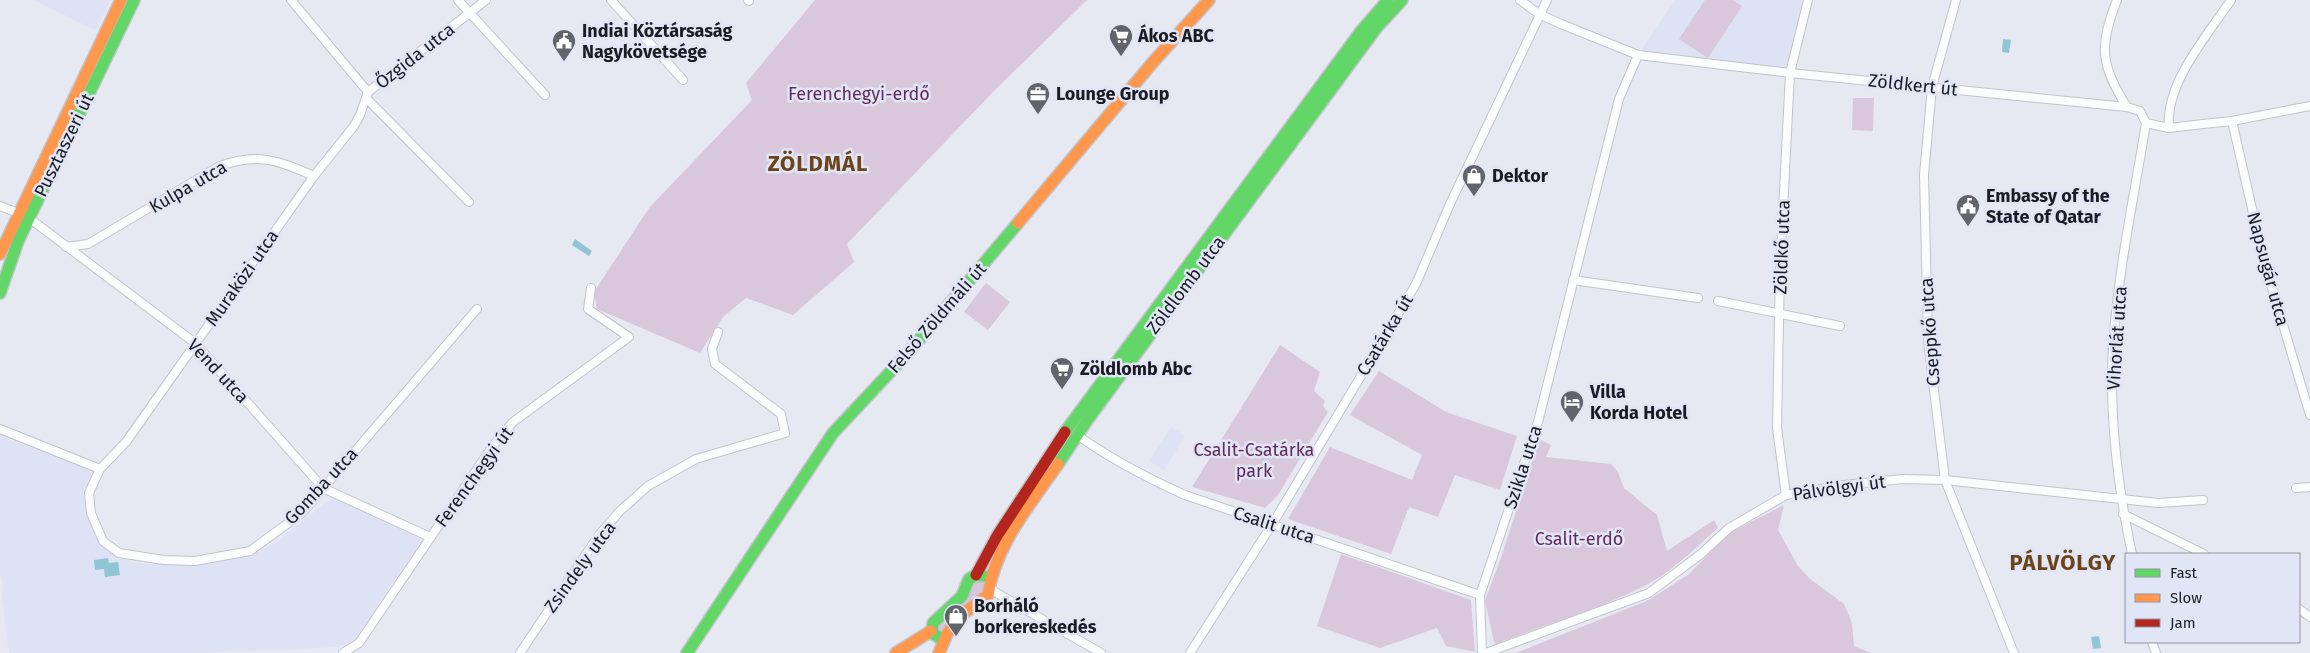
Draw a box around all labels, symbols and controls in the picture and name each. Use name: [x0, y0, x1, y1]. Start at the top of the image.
street label: Őzgida utca: [370, 17, 459, 94]
place label: Indiai Köztársaság Nagykövetsége: [582, 20, 732, 63]
supermarket icon: Ákos ABC: [1108, 23, 1134, 57]
place label: Ákos ABC: [1137, 24, 1215, 47]
public building icon: Indiai Köztársaság Nagykövetsége: [551, 28, 577, 62]
street label: Zöldkert út: [1867, 69, 1959, 101]
office icon: Lounge Group: [1025, 81, 1051, 115]
park label: Ferenchegyi-erdő: [788, 83, 930, 105]
place label: Lounge Group: [1056, 83, 1170, 105]
street label: Pusztaszeri út: [29, 89, 99, 200]
district label: ZÖLDMÁL: [768, 150, 868, 177]
street label: Kulpa utca: [145, 156, 231, 218]
shop icon: Dektor: [1461, 163, 1487, 197]
place label: Dektor: [1492, 165, 1549, 187]
place label: Embassy of the State of Qatar: [1986, 185, 2110, 228]
public building icon: Embassy of the State of Qatar: [1955, 193, 1981, 227]
street label: Zöldkő utca: [1769, 199, 1795, 295]
street label: Napsugár utca: [2242, 210, 2294, 328]
street label: Muraközi utca: [201, 226, 283, 330]
street label: Zöldlomb utca: [1142, 232, 1230, 338]
street label: Felső Zöldmáli út: [883, 258, 991, 378]
street label: Cseppkő utca: [1915, 277, 1945, 387]
street label: Vihorlát utca: [2102, 285, 2132, 391]
street label: Csatárka út: [1352, 290, 1418, 380]
street label: Vend utca: [183, 334, 253, 408]
supermarket icon: Zöldlomb Abc: [1049, 356, 1075, 390]
place label: Zöldlomb Abc: [1080, 358, 1192, 380]
place label: Villa Korda Hotel: [1589, 381, 1688, 424]
hotel icon: Villa Korda Hotel: [1559, 389, 1585, 423]
street label: Ferenchegyi út: [430, 422, 518, 532]
street label: Szikla utca: [1499, 422, 1547, 512]
park label: Csalit-Csatárka park: [1194, 439, 1314, 482]
street label: Gomba utca: [280, 443, 362, 529]
street label: Pálvölgyi út: [1791, 471, 1887, 505]
street label: Csalit utca: [1231, 502, 1317, 548]
street label: Zsindely utca: [540, 517, 620, 617]
park label: Csalit-erdő: [1535, 528, 1623, 550]
district label: PÁLVÖLGY: [2010, 549, 2116, 576]
legend: [2125, 553, 2300, 643]
text: Fast: [2170, 564, 2197, 582]
text: Slow: [2170, 589, 2202, 607]
place label: Borháló borkereskedés: [974, 595, 1097, 638]
shop icon: Borháló borkereskedés: [943, 603, 969, 637]
text: Jam: [2170, 614, 2196, 632]

